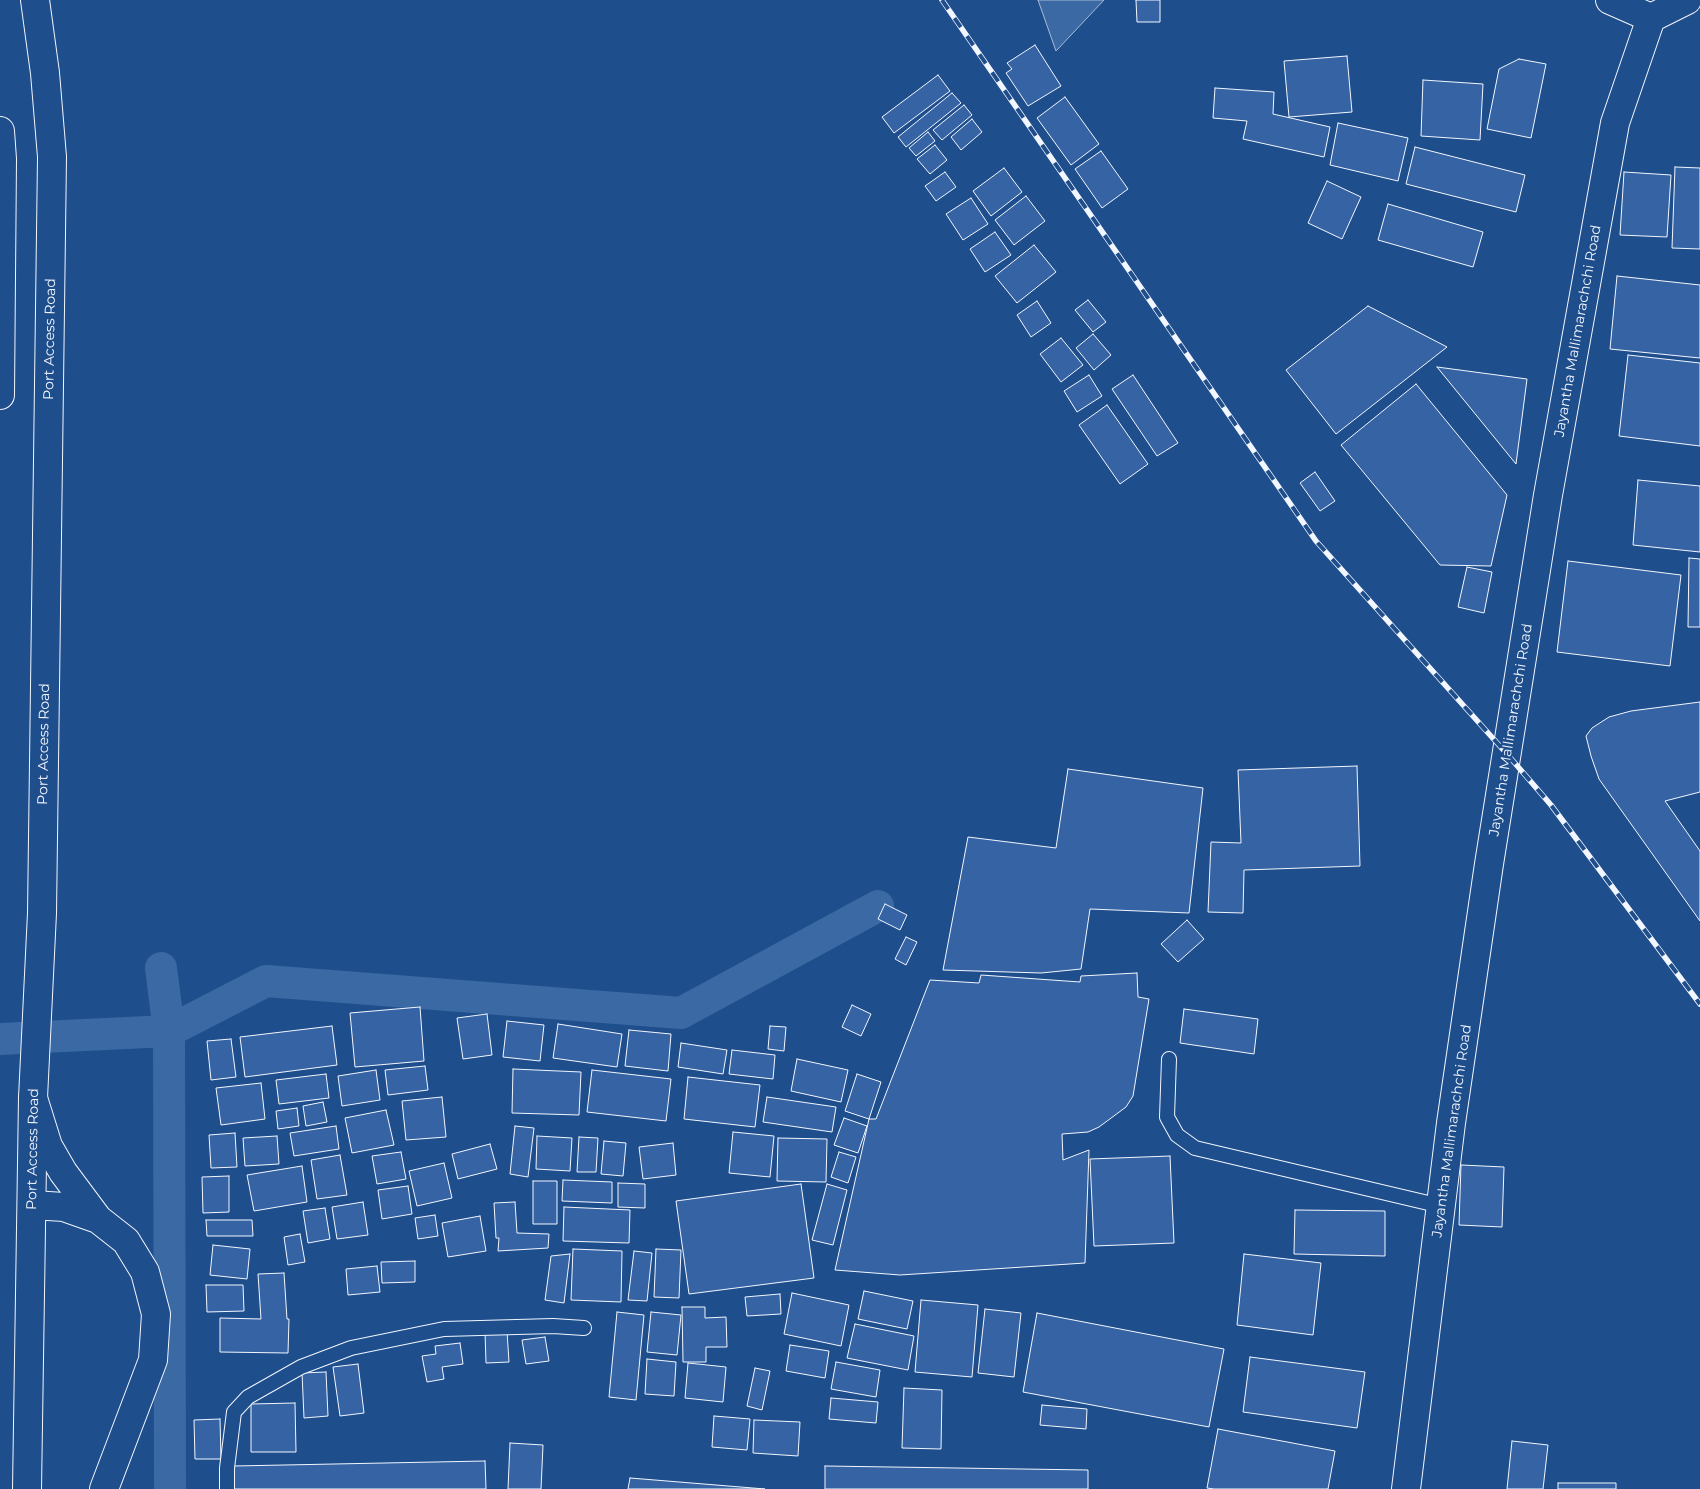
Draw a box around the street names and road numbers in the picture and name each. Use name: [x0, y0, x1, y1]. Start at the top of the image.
street label: Jayantha Mallimarachchi Road: [1551, 224, 1605, 438]
street label: Port Access Road: [41, 278, 59, 400]
street label: Jayantha Mallimarachchi Road: [1486, 623, 1536, 837]
street label: Port Access Road: [35, 683, 53, 805]
street label: Jayantha Mallimarachchi Road: [1429, 1023, 1475, 1239]
street label: Port Access Road: [24, 1088, 42, 1210]

